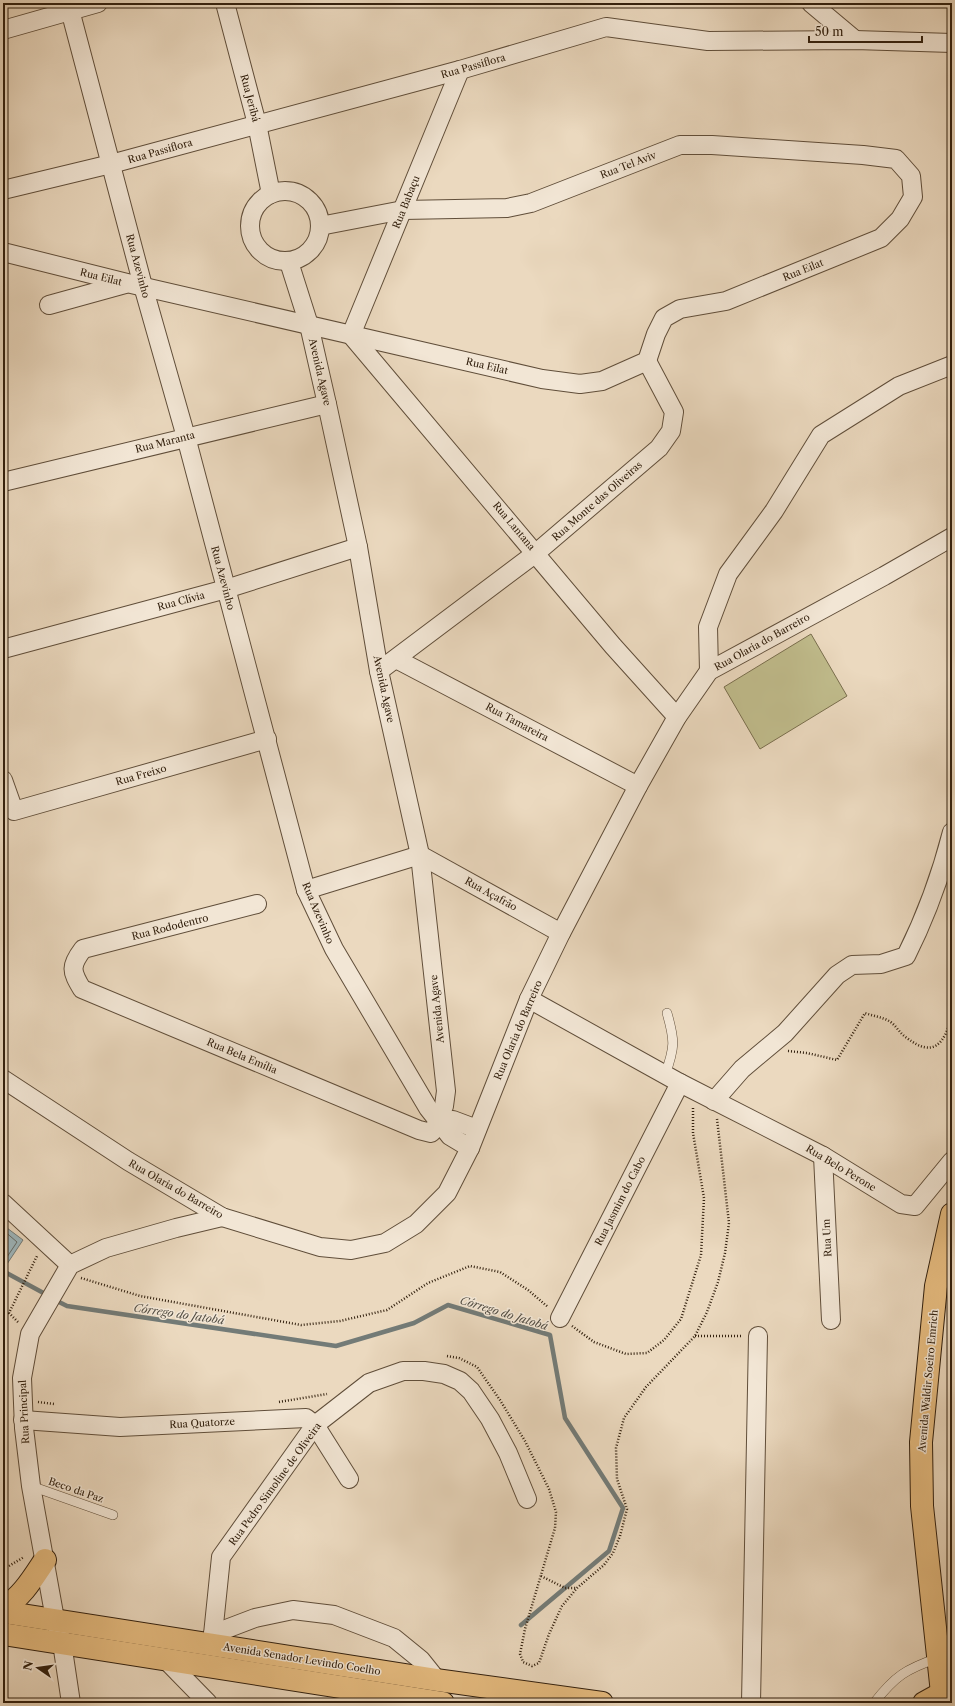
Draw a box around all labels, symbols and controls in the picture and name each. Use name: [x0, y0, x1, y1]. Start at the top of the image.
scale bar: [809, 18, 922, 44]
text: 50 m: [815, 24, 844, 39]
street label: Rua Passiflora: [439, 50, 508, 81]
street label: Rua Jeribá: [237, 73, 263, 124]
street label: Rua Passiflora: [126, 135, 195, 166]
street label: Rua Tel Aviv: [598, 148, 658, 182]
street label: Rua Babaçu: [389, 173, 423, 231]
street label: Rua Azevinho: [123, 232, 153, 300]
street label: Rua Eilat: [781, 256, 826, 284]
street label: Rua Eilat: [79, 265, 124, 289]
street label: Avenida Agave: [306, 336, 334, 407]
street label: Rua Eilat: [465, 355, 510, 377]
street label: Rua Maranta: [134, 428, 197, 456]
street label: Rua Monte das Oliveiras: [549, 458, 645, 544]
street label: Rua Lantana: [490, 499, 539, 554]
street label: Rua Azevinho: [208, 544, 238, 612]
street label: Rua Clívia: [156, 588, 207, 614]
street label: Rua Olaria do Barreiro: [712, 610, 812, 674]
street label: Avenida Agave: [370, 653, 398, 724]
street label: Rua Tamareira: [483, 700, 551, 744]
street label: Rua Freixo: [114, 762, 168, 788]
street label: Rua Açafrão: [463, 874, 519, 914]
street label: Rua Azevinho: [299, 880, 337, 946]
street label: Rua Rododentro: [130, 911, 210, 943]
street label: Avenida Agave: [427, 974, 447, 1045]
street label: Rua Olaria do Barreiro: [491, 978, 545, 1082]
street label: Rua Bela Emília: [205, 1035, 280, 1077]
street label: Rua Belo Perone: [804, 1142, 879, 1194]
street label: Rua Jasmim do Cabo: [592, 1154, 648, 1248]
street label: Rua Olaria do Barreiro: [126, 1157, 226, 1221]
street label: Rua Um: [819, 1218, 834, 1257]
water label: Córrego do Jatobá: [458, 1293, 550, 1333]
water label: Córrego do Jatobá: [133, 1301, 226, 1327]
street label: Avenida Waldir Soeiro Emrich: [915, 1308, 941, 1454]
street label: Rua Principal: [16, 1380, 32, 1444]
street label: Rua Quatorze: [169, 1415, 236, 1431]
street label: Rua Pedro Simoline de Oliveira: [226, 1419, 324, 1548]
street label: Beco da Paz: [47, 1475, 105, 1505]
street label: Avenida Senador Levindo Coelho: [221, 1640, 382, 1678]
north arrow: [18, 1648, 58, 1688]
text: N: [20, 1659, 36, 1672]

